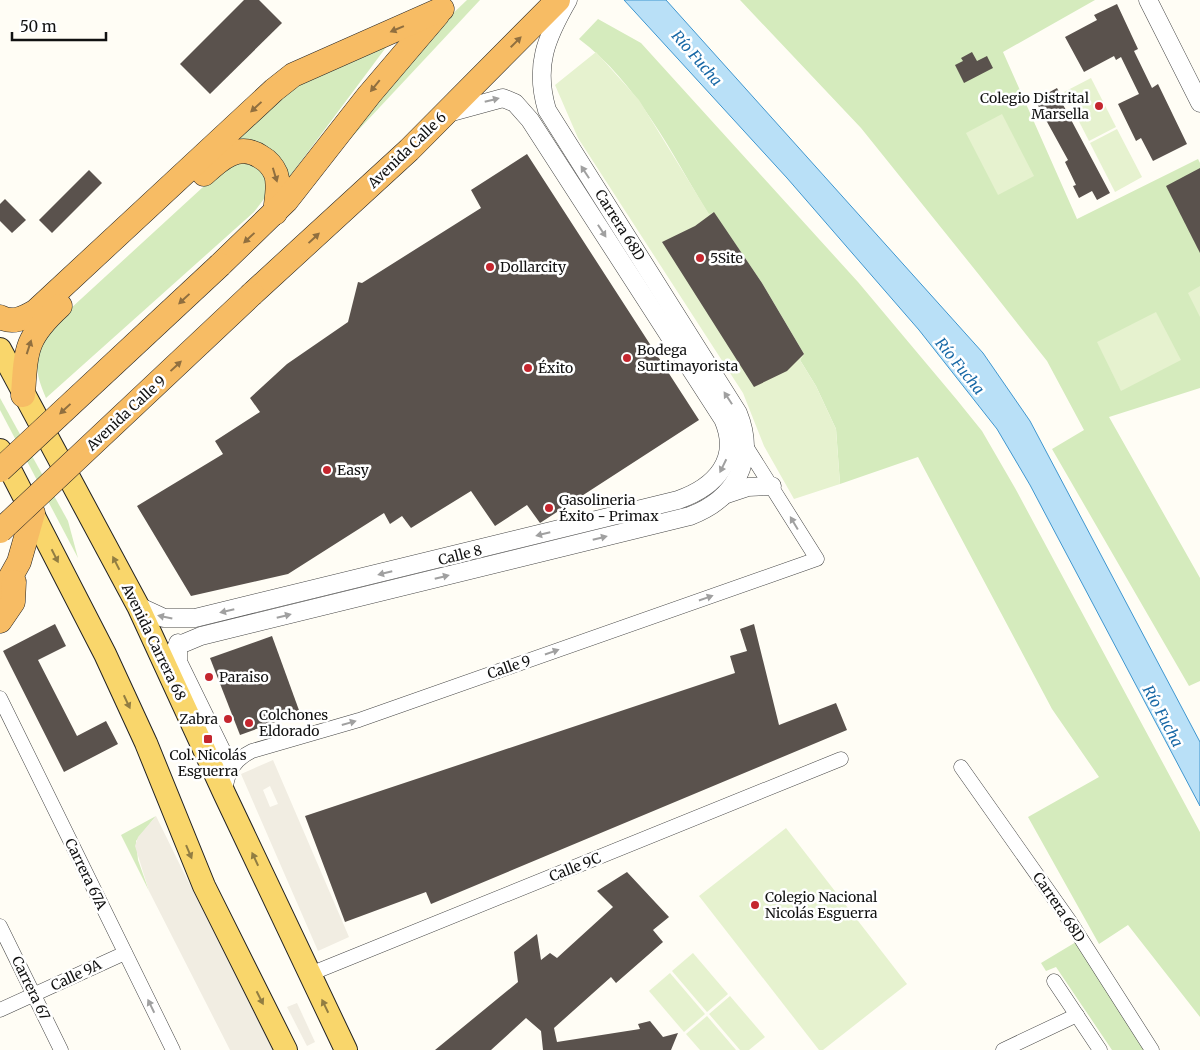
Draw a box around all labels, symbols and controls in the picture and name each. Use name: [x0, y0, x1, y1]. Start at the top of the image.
scale bar: [12, 10, 106, 42]
text: 50 m: [20, 17, 57, 36]
one-way arrow: [390, 25, 404, 33]
water label: Río Fucha: [668, 26, 726, 90]
one-way arrow: [510, 36, 522, 48]
one-way arrow: [370, 79, 381, 92]
place label: Colegio Distrital Marsella: [980, 89, 1090, 123]
one-way arrow: [484, 96, 499, 104]
marker: Colegio Distrital Marsella: [1093, 100, 1105, 112]
one-way arrow: [250, 101, 262, 113]
street label: Avenida Calle 6: [363, 108, 450, 193]
one-way arrow: [581, 165, 590, 179]
one-way arrow: [271, 168, 279, 183]
street label: Carrera 68D: [591, 186, 649, 264]
one-way arrow: [597, 225, 606, 238]
one-way arrow: [244, 232, 256, 244]
one-way arrow: [307, 232, 320, 243]
place label: 5Site: [710, 249, 743, 267]
marker: 5Site: [694, 252, 706, 264]
place label: Dollarcity: [500, 258, 567, 276]
marker: Dollarcity: [484, 261, 496, 273]
one-way arrow: [178, 293, 190, 305]
water label: Río Fucha: [931, 334, 989, 398]
one-way arrow: [25, 339, 33, 354]
place label: Bodega Surtimayorista: [637, 341, 739, 375]
marker: Bodega Surtimayorista: [621, 352, 633, 364]
place label: Éxito: [538, 359, 573, 377]
one-way arrow: [170, 360, 182, 372]
marker: Éxito: [522, 362, 534, 374]
street label: Avenida Calle 9: [82, 372, 169, 455]
one-way arrow: [724, 391, 733, 405]
one-way arrow: [60, 403, 72, 415]
one-way arrow: [718, 459, 726, 473]
place label: Easy: [337, 461, 370, 479]
marker: Easy: [321, 464, 333, 476]
place label: Gasolineria Éxito - Primax: [559, 491, 659, 525]
marker: Gasolineria Éxito - Primax: [543, 502, 555, 514]
one-way arrow: [790, 516, 799, 529]
one-way arrow: [536, 530, 551, 538]
one-way arrow: [592, 534, 607, 542]
street label: Calle 8: [436, 541, 484, 569]
one-way arrow: [51, 549, 59, 563]
one-way arrow: [112, 556, 120, 570]
one-way arrow: [378, 569, 393, 577]
one-way arrow: [434, 573, 449, 581]
street label: Avenida Carrera 68: [118, 580, 190, 703]
one-way arrow: [699, 594, 714, 602]
one-way arrow: [220, 607, 235, 615]
one-way arrow: [277, 612, 292, 620]
one-way arrow: [158, 613, 173, 621]
one-way arrow: [545, 648, 560, 655]
street label: Calle 9: [485, 651, 533, 683]
place label: Paraiso: [219, 668, 269, 686]
marker: Paraiso: [203, 671, 215, 683]
water label: Río Fucha: [1139, 682, 1187, 750]
one-way arrow: [123, 695, 131, 709]
place label: Colchones Eldorado: [259, 706, 328, 740]
place label: Zabra: [179, 710, 218, 728]
marker: Zabra: [222, 713, 234, 725]
marker: Colchones Eldorado: [243, 717, 255, 729]
one-way arrow: [342, 718, 357, 726]
marker: Col. Nicolás Esguerra: [202, 733, 214, 745]
place label: Col. Nicolás Esguerra: [170, 746, 247, 780]
street label: Carrera 67A: [61, 835, 111, 913]
one-way arrow: [185, 845, 193, 859]
street label: Calle 9C: [547, 849, 603, 885]
one-way arrow: [251, 852, 260, 867]
street label: Carrera 68D: [1029, 869, 1089, 946]
place label: Colegio Nacional Nicolás Esguerra: [765, 888, 878, 922]
marker: Colegio Nacional Nicolás Esguerra: [749, 899, 761, 911]
street label: Carrera 67: [8, 953, 54, 1023]
street label: Calle 9A: [48, 955, 104, 995]
one-way arrow: [256, 991, 264, 1005]
one-way arrow: [147, 999, 155, 1013]
one-way arrow: [321, 999, 329, 1013]

